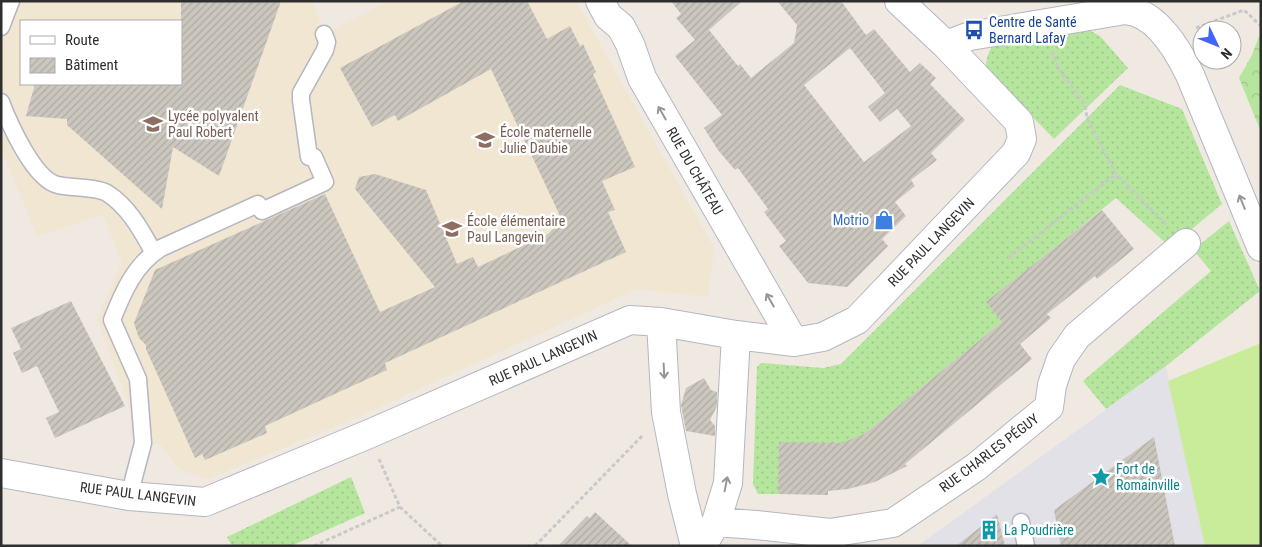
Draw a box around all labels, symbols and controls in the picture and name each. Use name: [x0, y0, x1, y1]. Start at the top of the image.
place label: Centre de Santé Bernard Lafay: [989, 14, 1077, 46]
bus stop icon: Centre de Santé Bernard Lafay: [963, 19, 985, 41]
legend: [20, 20, 182, 85]
north arrow: [1192, 20, 1242, 70]
text: Route: [65, 31, 99, 49]
text: N: [1218, 45, 1235, 62]
text: Bâtiment: [65, 56, 118, 74]
one-way arrow: [657, 107, 667, 121]
place label: Lycée polyvalent Paul Robert: [168, 108, 259, 140]
school or university icon: Lycée polyvalent Paul Robert: [142, 113, 164, 135]
place label: École maternelle Julie Daubie: [500, 123, 592, 156]
street label: RUE DU CHÂTEAU: [663, 124, 727, 218]
school or university icon: École maternelle Julie Daubie: [474, 129, 496, 151]
street label: RUE PAUL LANGEVIN: [885, 194, 977, 290]
one-way arrow: [1237, 195, 1247, 210]
shop icon: Motrio: [873, 209, 895, 231]
place label: École élémentaire Paul Langevin: [467, 212, 566, 245]
place label: Motrio: [833, 212, 869, 228]
school or university icon: École élémentaire Paul Langevin: [441, 218, 463, 240]
one-way arrow: [764, 293, 774, 307]
street label: RUE PAUL LANGEVIN: [486, 327, 600, 389]
one-way arrow: [659, 363, 668, 379]
street label: RUE CHARLES PÉGUY: [936, 409, 1042, 495]
place label: Fort de Romainville: [1116, 461, 1180, 493]
place icon: Fort de Romainville: [1090, 466, 1112, 488]
one-way arrow: [722, 477, 732, 493]
street label: RUE PAUL LANGEVIN: [79, 479, 197, 509]
building icon: La Poudrière: [978, 519, 1000, 541]
place label: La Poudrière: [1004, 522, 1074, 538]

